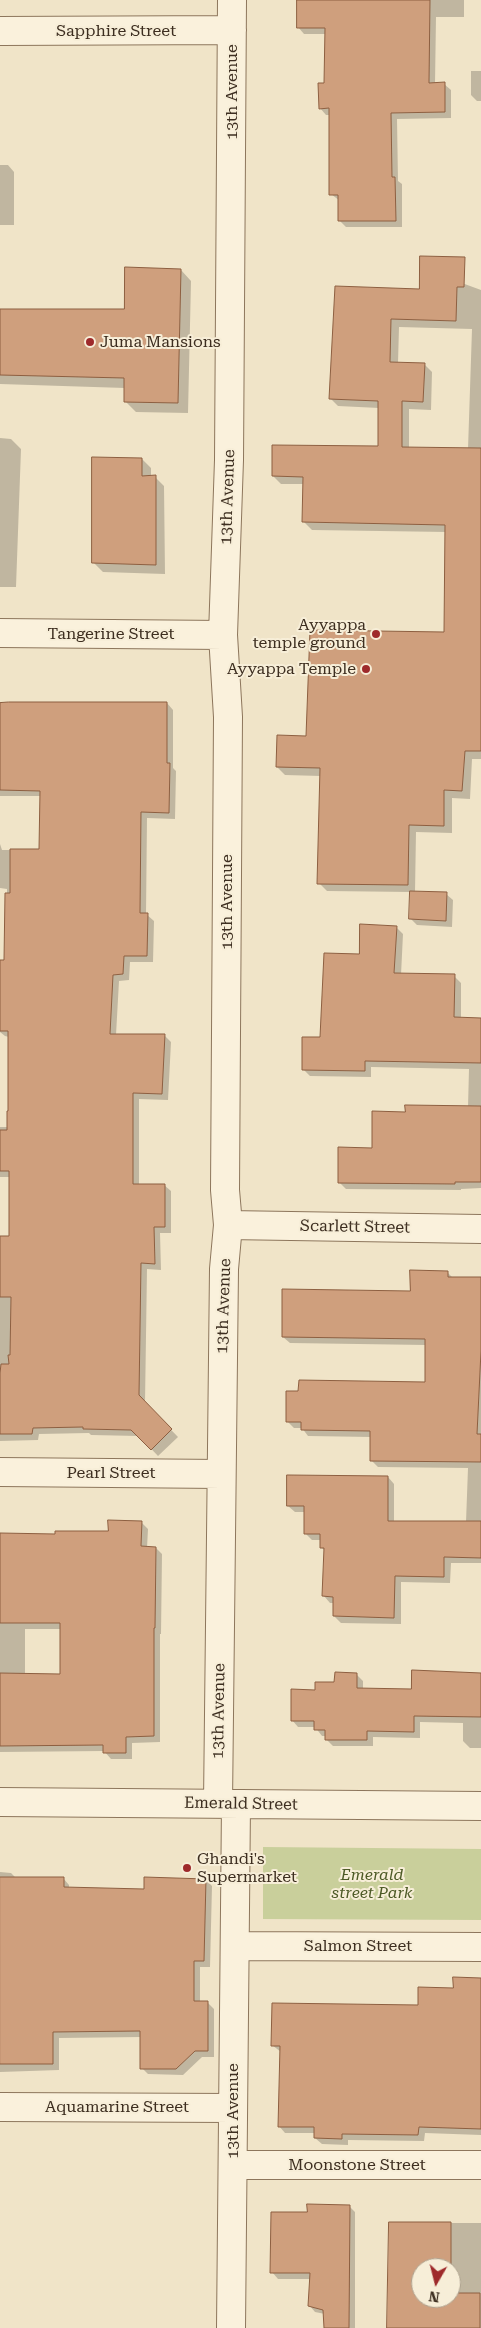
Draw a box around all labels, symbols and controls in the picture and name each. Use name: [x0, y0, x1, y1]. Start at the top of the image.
street label: Sapphire Street: [56, 21, 176, 41]
street label: 13th Avenue: [222, 44, 242, 140]
place label: Juma Mansions: [100, 332, 221, 352]
marker: Juma Mansions: [84, 336, 96, 348]
street label: 13th Avenue: [217, 449, 239, 545]
place label: Ayyappa temple ground: [253, 615, 366, 653]
street label: Tangerine Street: [48, 624, 174, 644]
marker: Ayyappa temple ground: [370, 628, 382, 640]
place label: Ayyappa Temple: [227, 659, 356, 679]
marker: Ayyappa Temple: [360, 663, 372, 675]
street label: 13th Avenue: [217, 854, 237, 950]
street label: Scarlett Street: [300, 1216, 410, 1238]
street label: 13th Avenue: [213, 1258, 235, 1354]
street label: Pearl Street: [67, 1463, 155, 1483]
street label: 13th Avenue: [209, 1663, 229, 1759]
street label: Emerald Street: [184, 1793, 298, 1815]
place label: Ghandi's Supermarket: [197, 1849, 297, 1887]
marker: Ghandi's Supermarket: [181, 1862, 193, 1874]
park label: Emerald street Park: [332, 1865, 412, 1903]
street label: Salmon Street: [304, 1936, 412, 1956]
street label: 13th Avenue: [223, 2063, 243, 2159]
street label: Aquamarine Street: [45, 2097, 189, 2117]
street label: Moonstone Street: [288, 2155, 426, 2175]
north arrow: [411, 2258, 461, 2308]
text: N: [428, 2288, 441, 2306]

